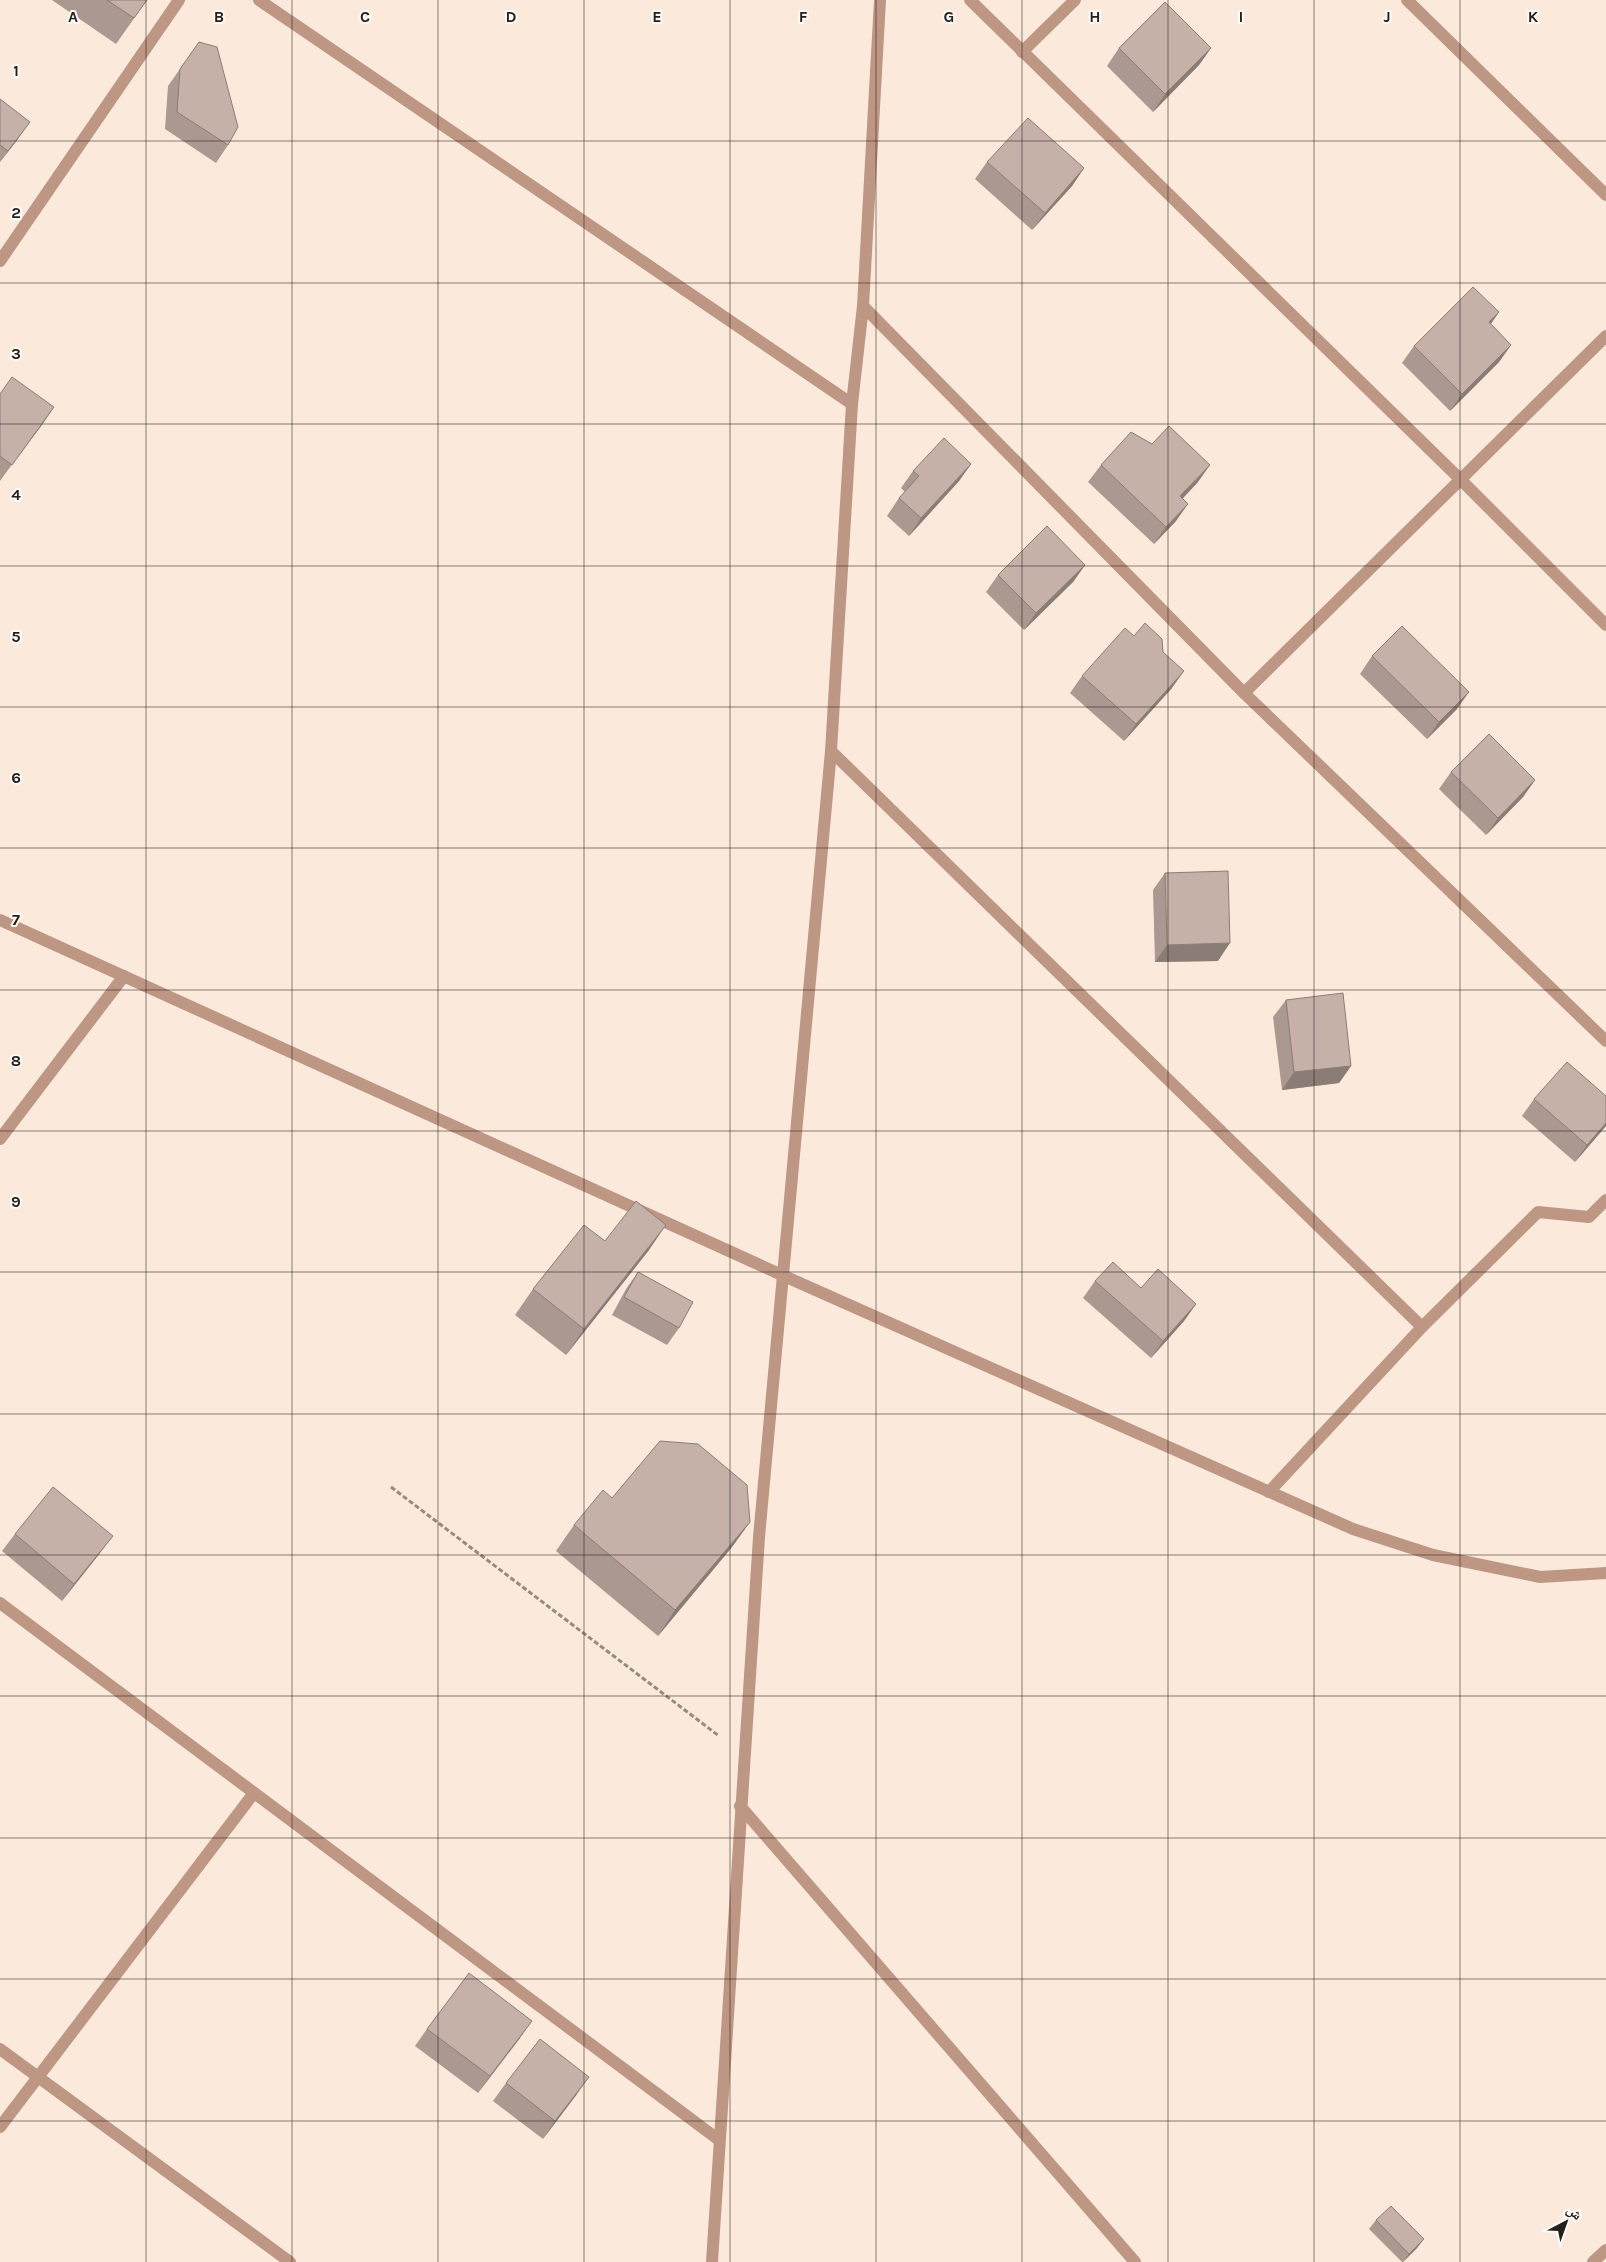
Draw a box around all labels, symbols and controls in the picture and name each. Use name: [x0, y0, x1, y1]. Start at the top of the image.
text: A: [68, 7, 78, 26]
text: B: [214, 7, 224, 26]
text: C: [360, 7, 370, 26]
text: D: [506, 7, 517, 26]
text: E: [652, 7, 662, 26]
text: F: [799, 7, 808, 26]
text: G: [944, 7, 954, 26]
text: H: [1089, 7, 1101, 26]
text: I: [1239, 7, 1243, 26]
text: J: [1383, 7, 1391, 26]
text: K: [1528, 7, 1539, 26]
text: 1: [13, 61, 19, 80]
text: 2: [11, 203, 21, 222]
text: 3: [11, 344, 21, 363]
text: 4: [11, 485, 21, 504]
text: 5: [11, 627, 21, 646]
text: 6: [11, 768, 21, 787]
text: 7: [12, 910, 20, 929]
text: 8: [11, 1051, 21, 1070]
text: 9: [11, 1192, 21, 1211]
north arrow: [1541, 2197, 1591, 2247]
text: ش: [1563, 2201, 1585, 2224]

